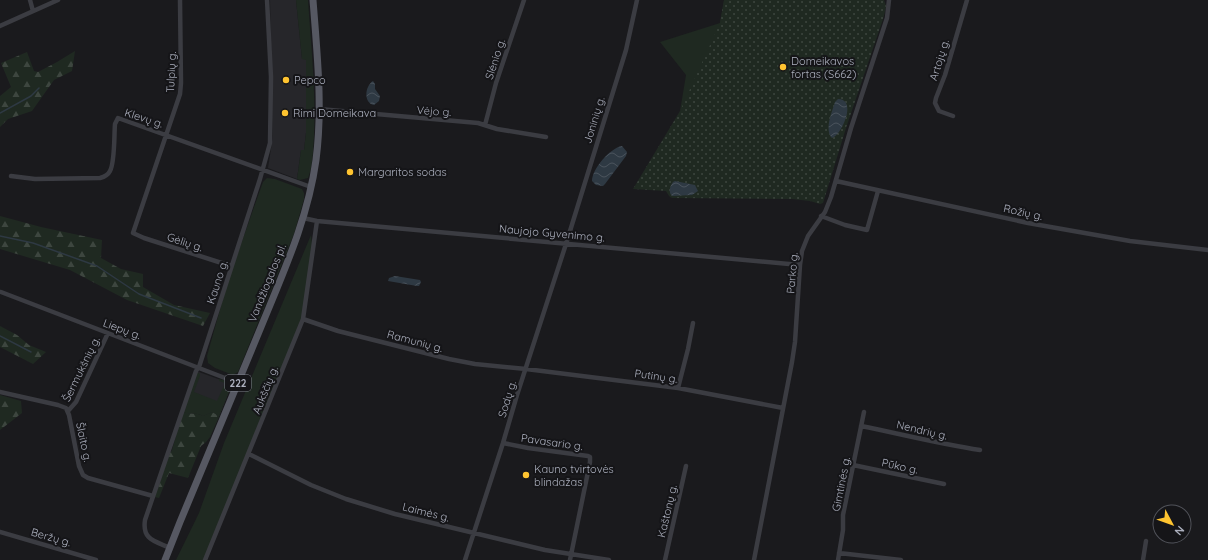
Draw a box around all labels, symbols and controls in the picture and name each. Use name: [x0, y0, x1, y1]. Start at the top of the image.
street label: Slėnio g.: [482, 37, 508, 81]
street label: Artojų g.: [926, 38, 952, 82]
street label: Tulpių g.: [163, 51, 179, 93]
place label: Domeikavos fortas (S662): [791, 54, 856, 81]
marker: Domeikavos fortas (S662): [778, 62, 788, 72]
place label: Pepco: [294, 73, 326, 87]
marker: Pepco: [281, 75, 291, 85]
street label: Joninių g.: [580, 95, 608, 145]
street label: Vėjo g.: [416, 103, 452, 119]
street label: Klevų g.: [123, 105, 165, 131]
place label: Rimi Domeikava: [293, 106, 376, 120]
marker: Rimi Domeikava: [280, 108, 290, 118]
place label: Margaritos sodas: [358, 165, 447, 179]
marker: Margaritos sodas: [345, 167, 355, 177]
street label: Rožių g.: [1002, 201, 1044, 223]
street label: Naujojo Gyvenimo g.: [499, 221, 606, 245]
street label: Gėlių g.: [165, 230, 205, 254]
street label: Vandžiogalos pl.: [245, 242, 289, 324]
street label: Parko g.: [783, 252, 801, 294]
street label: Kauno g.: [203, 258, 231, 306]
street label: Liepų g.: [101, 316, 143, 342]
street label: Ramunių g.: [386, 327, 444, 355]
street label: Šermukšnių g.: [59, 334, 103, 404]
street label: Aukščių g.: [249, 364, 281, 416]
street label: Putinų g.: [634, 366, 678, 386]
road number: 222: [225, 375, 251, 391]
street label: Sodų g.: [495, 379, 519, 419]
street label: Nendrių g.: [895, 417, 949, 443]
street label: Šlaito g.: [73, 421, 95, 463]
street label: Pavasario g.: [520, 431, 584, 453]
street label: Gimtinės g.: [829, 455, 853, 513]
street label: Pūko g.: [880, 455, 920, 477]
place label: Kauno tvirtovės blindažas: [534, 462, 614, 489]
marker: Kauno tvirtovės blindažas: [521, 470, 531, 480]
street label: Kaštonų g.: [654, 483, 680, 539]
street label: Laimės g.: [401, 499, 451, 525]
north arrow: [1152, 504, 1192, 544]
text: N: [1172, 523, 1187, 538]
street label: Beržų g.: [29, 525, 73, 549]

